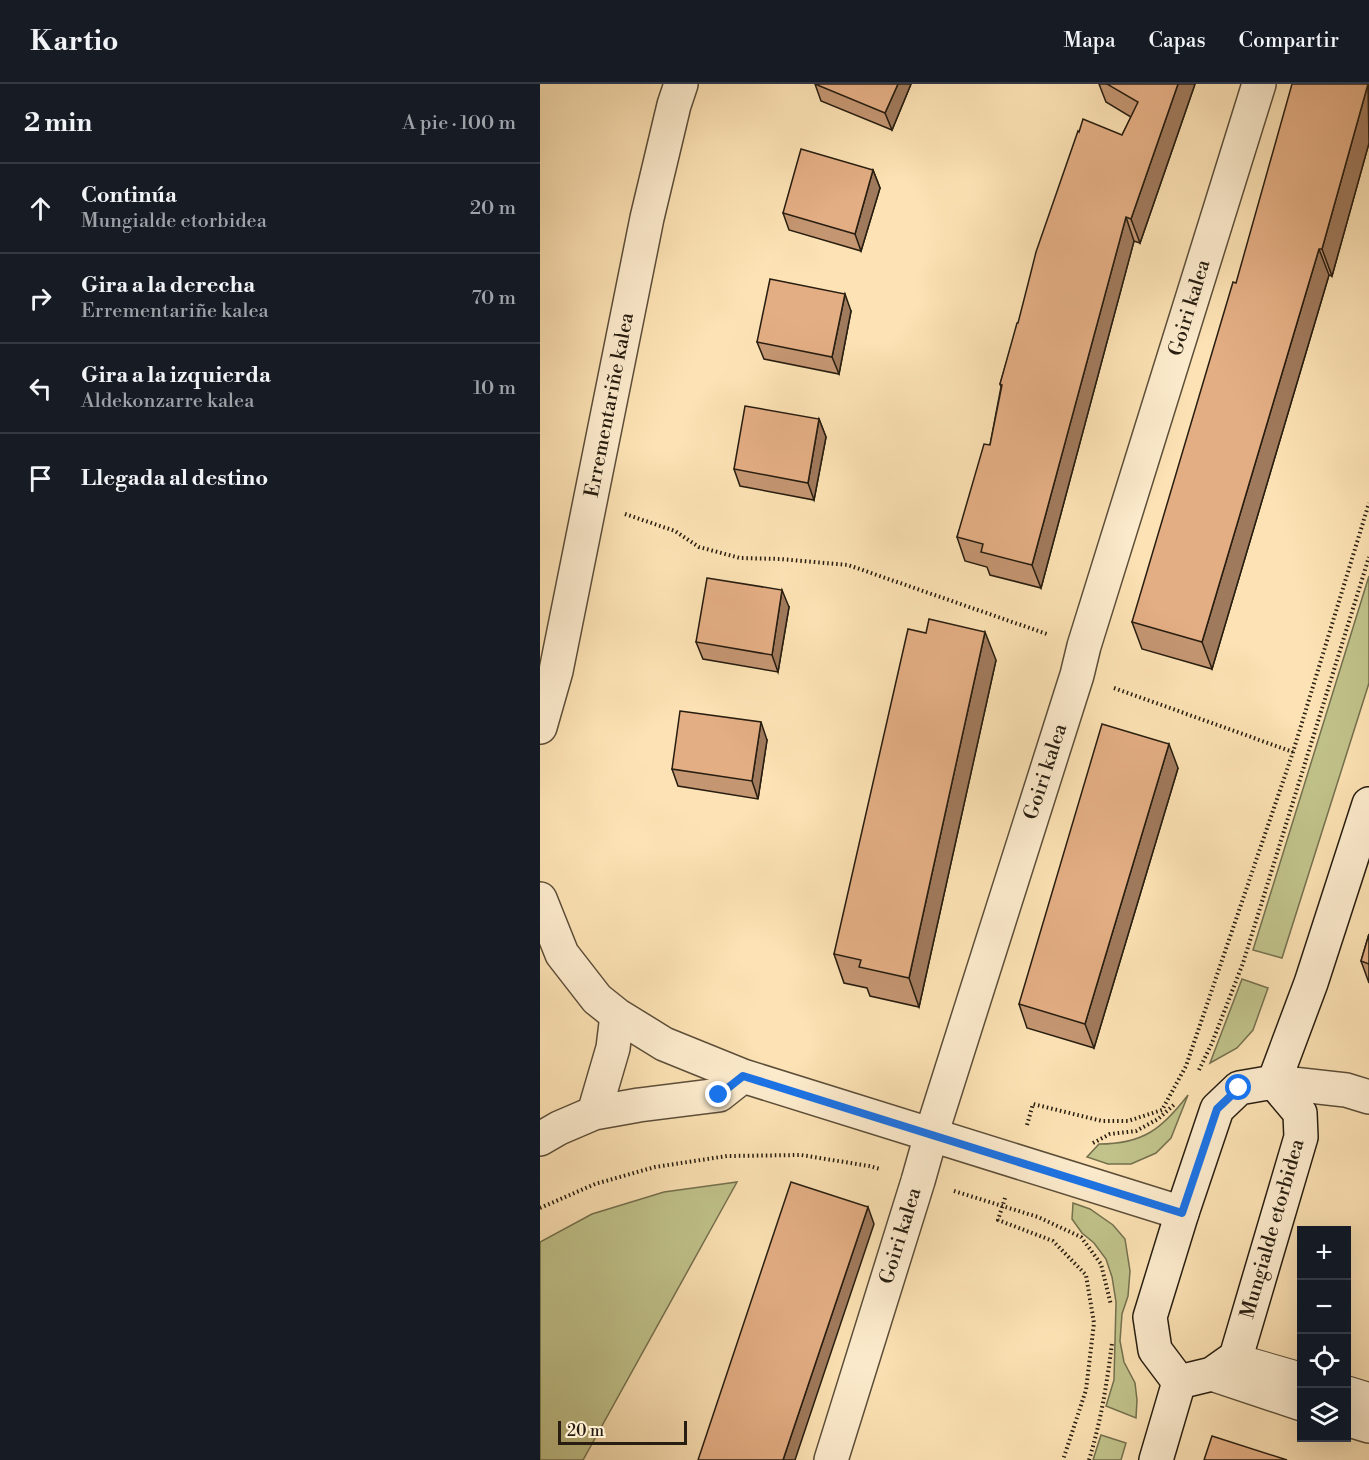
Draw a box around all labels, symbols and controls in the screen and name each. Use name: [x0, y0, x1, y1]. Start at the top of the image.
text: Kartio: [30, 24, 119, 59]
text: Mapa: [1064, 28, 1116, 54]
text: Capas: [1149, 28, 1206, 54]
text: Compartir: [1239, 28, 1339, 54]
text: 2 min: [24, 107, 92, 139]
text: A pie · 100 m: [402, 111, 516, 136]
text: Continúa: [81, 182, 177, 209]
icon: ahead: [24, 192, 57, 225]
text: 20 m: [470, 196, 516, 221]
text: Mungialde etorbidea: [81, 209, 267, 234]
street label: Goiri kalea: [1163, 256, 1217, 359]
text: Gira a la derecha: [81, 272, 255, 299]
icon: right: [24, 282, 57, 315]
text: 70 m: [472, 286, 516, 311]
text: Errementariñe kalea: [81, 299, 269, 324]
street label: Errementariñe kalea: [580, 310, 640, 499]
text: Gira a la izquierda: [81, 362, 271, 389]
icon: left: [24, 372, 57, 405]
text: 10 m: [473, 376, 516, 401]
text: Aldekonzarre kalea: [81, 389, 254, 414]
icon: arrive: [24, 462, 57, 495]
text: Llegada al destino: [81, 465, 268, 492]
street label: Goiri kalea: [1019, 720, 1074, 823]
route start: [1225, 1074, 1251, 1100]
route end: [705, 1081, 731, 1107]
street label: Mungialde etorbidea: [1235, 1135, 1311, 1322]
street label: Goiri kalea: [874, 1184, 928, 1287]
map controls: [1297, 1226, 1351, 1442]
button: +: [1297, 1226, 1351, 1280]
button: −: [1297, 1280, 1351, 1334]
button: locate: [1297, 1334, 1351, 1388]
button: layers: [1297, 1388, 1351, 1442]
scale bar: [558, 1418, 687, 1446]
text: 20 m: [567, 1421, 604, 1441]

